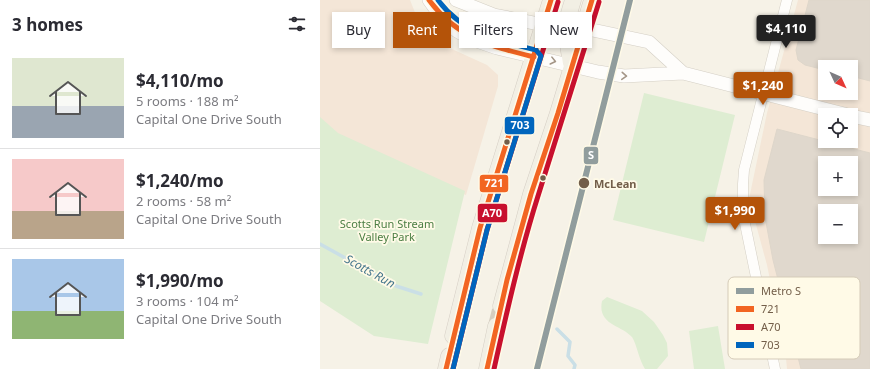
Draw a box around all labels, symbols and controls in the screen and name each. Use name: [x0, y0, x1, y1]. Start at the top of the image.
chip: Buy: [332, 12, 385, 48]
chip: Rent: [393, 12, 451, 48]
chip: Filters: [459, 12, 527, 48]
chip: New: [535, 12, 592, 48]
text: 3 homes: [12, 13, 83, 36]
icon: filters: [286, 13, 308, 35]
pin: $4,110: [753, 15, 819, 49]
text: $4,110: [766, 19, 806, 37]
one-way arrow: [550, 57, 556, 65]
north arrow: [818, 60, 858, 100]
map controls: [818, 60, 858, 244]
text: $4,110/mo: [136, 69, 224, 92]
one-way arrow: [621, 71, 627, 80]
pin: $1,240: [730, 72, 796, 106]
icon: home: [44, 74, 92, 122]
text: $1,240: [743, 76, 783, 94]
text: 5 rooms · 188 m²: [136, 92, 239, 110]
button: locate: [818, 108, 858, 148]
text: Capital One Drive South: [136, 110, 282, 128]
line badge: 703: [504, 116, 535, 135]
text: 703: [511, 117, 529, 132]
unlabelled marker: [502, 137, 512, 147]
line badge: S: [583, 146, 599, 165]
text: S: [588, 147, 594, 162]
button: +: [818, 156, 858, 196]
text: $1,240/mo: [136, 169, 224, 192]
unlabelled marker: [538, 173, 548, 183]
line badge: 721: [479, 174, 509, 193]
icon: home: [44, 175, 92, 223]
text: 721: [485, 175, 503, 190]
marker: McLean: [577, 176, 591, 190]
place label: McLean: [594, 176, 637, 191]
text: 2 rooms · 58 m²: [136, 192, 231, 210]
pin: $1,990: [702, 197, 768, 231]
text: $1,990: [715, 201, 755, 219]
line badge: A70: [477, 203, 508, 223]
button: −: [818, 204, 858, 244]
text: A70: [482, 205, 502, 220]
text: Capital One Drive South: [136, 210, 282, 228]
park label: Scotts Run Stream Valley Park: [340, 216, 434, 244]
water label: Scotts Run: [342, 250, 398, 292]
text: $1,990/mo: [136, 269, 224, 292]
icon: home: [44, 275, 92, 323]
legend: [728, 277, 860, 359]
text: Metro S: [761, 283, 801, 298]
text: 3 rooms · 104 m²: [136, 292, 239, 310]
text: 721: [761, 301, 780, 316]
text: Capital One Drive South: [136, 310, 282, 328]
text: A70: [761, 319, 781, 334]
text: 703: [761, 337, 780, 352]

